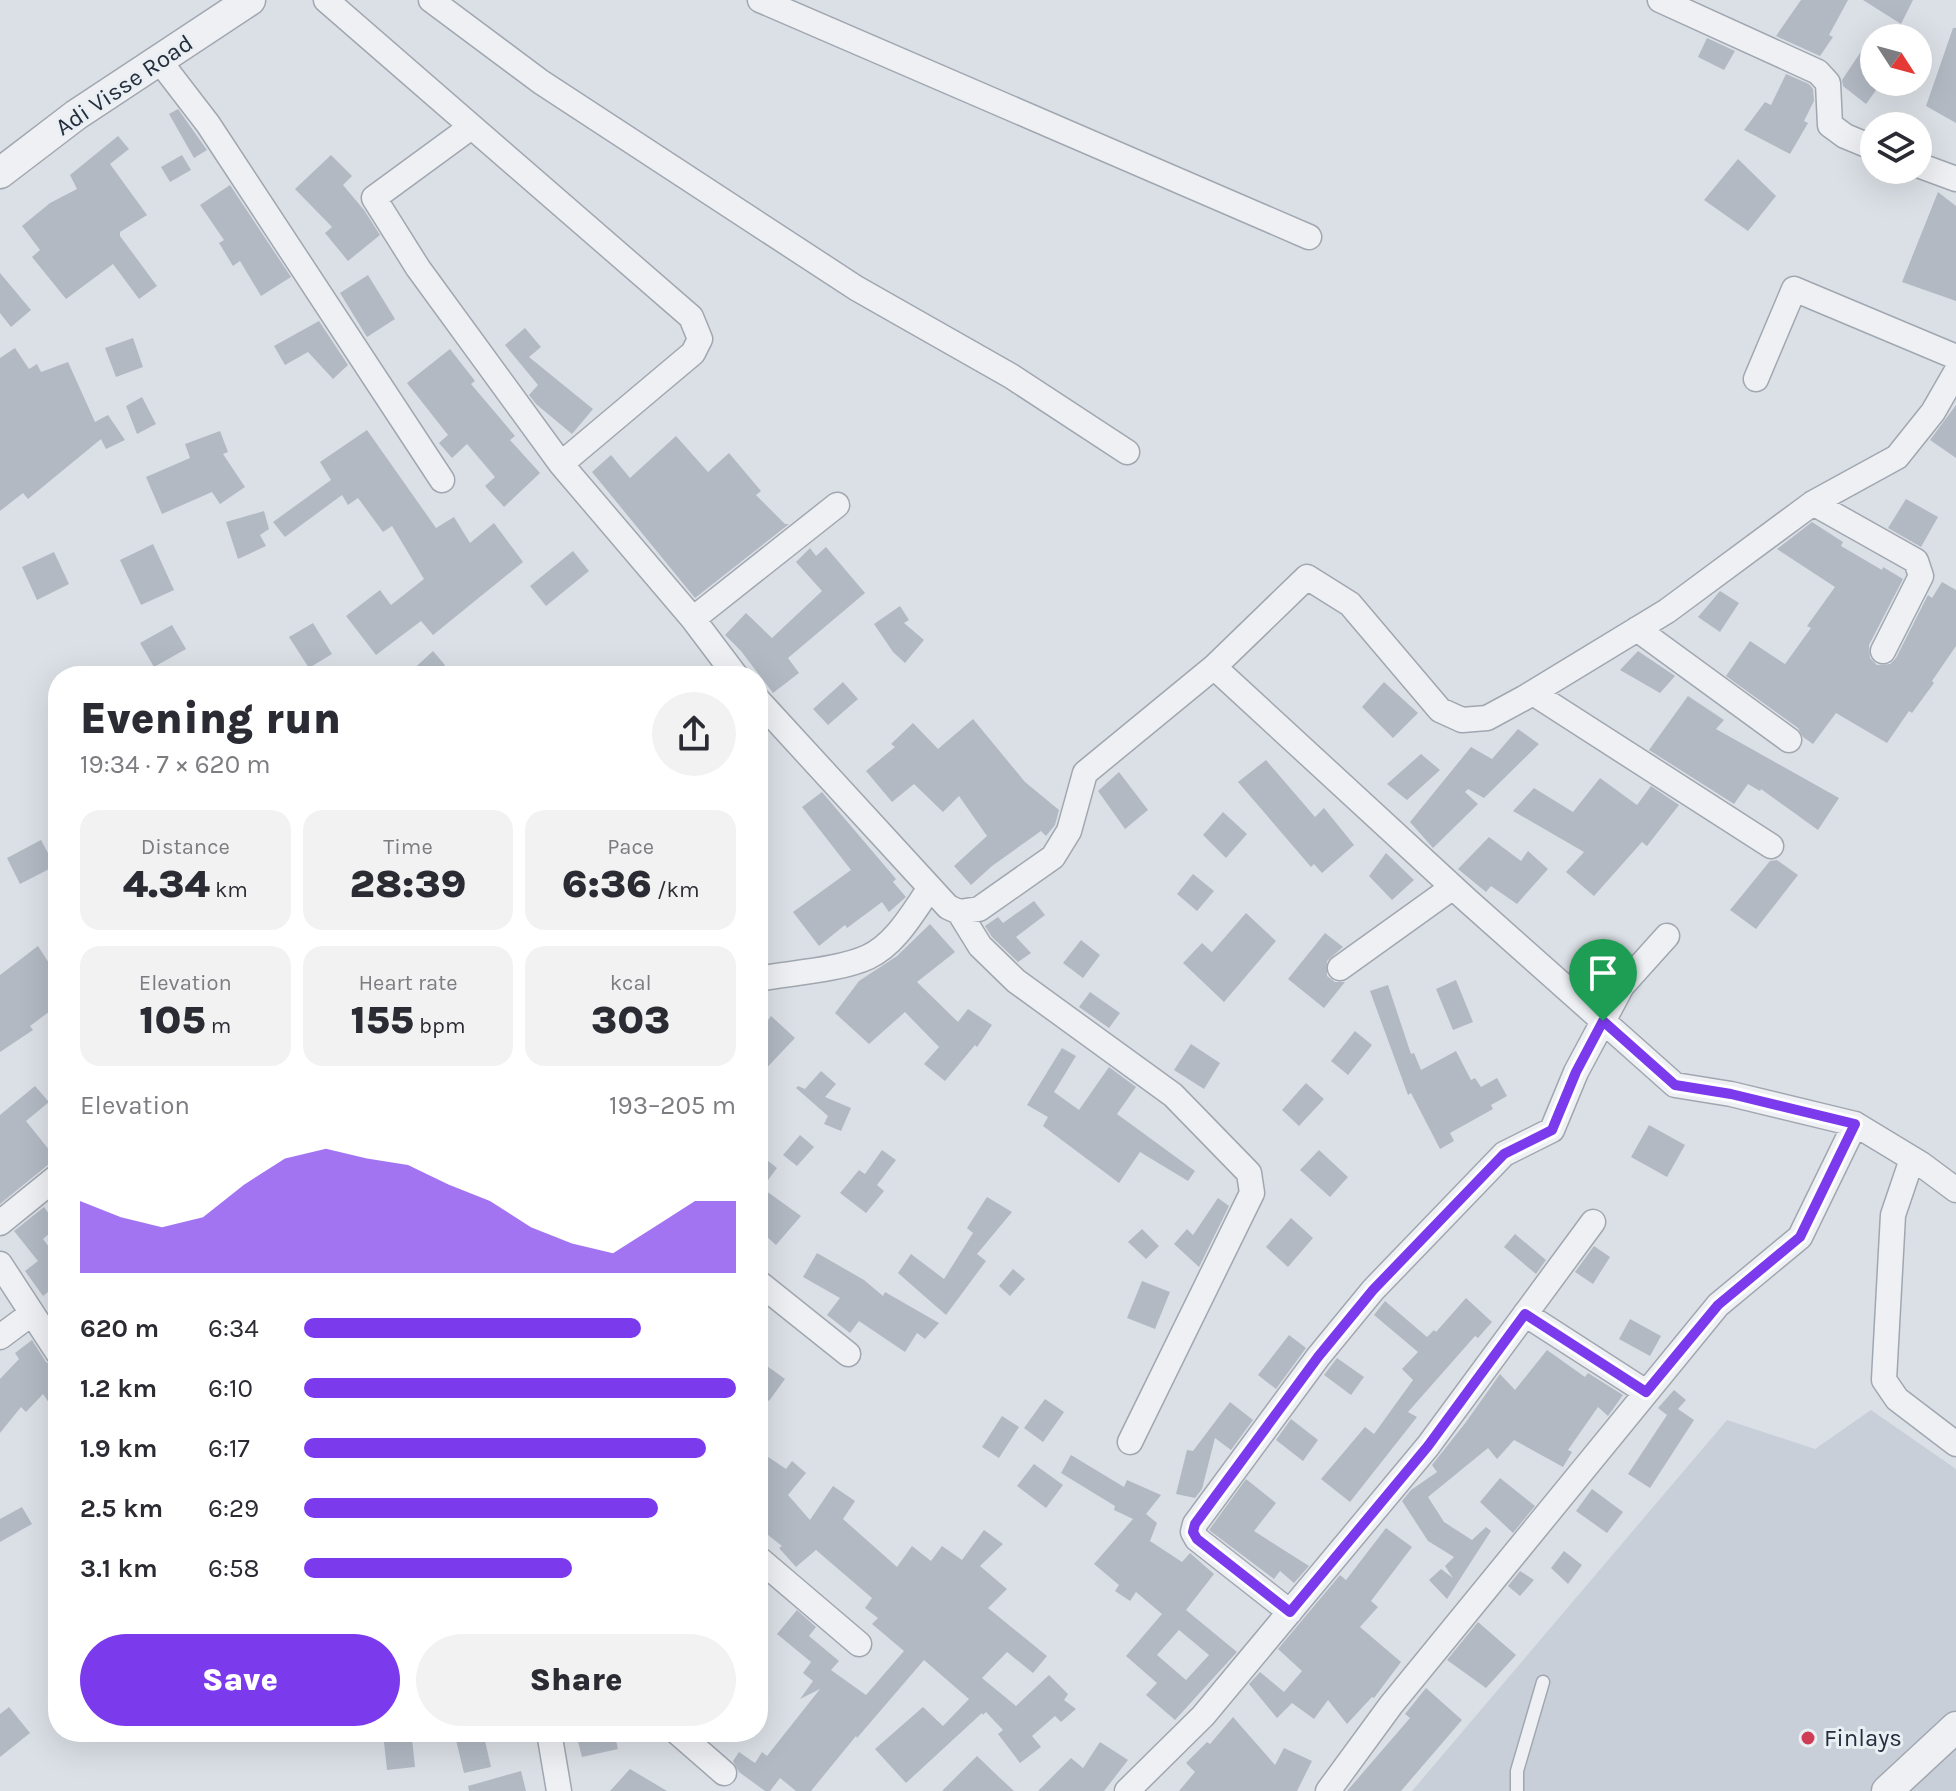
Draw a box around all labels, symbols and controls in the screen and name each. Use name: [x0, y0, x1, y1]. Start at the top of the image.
north arrow: [1860, 24, 1932, 96]
map controls: [1860, 24, 1932, 184]
street label: Adi Visse Road: [50, 29, 198, 141]
button: layers: [1860, 112, 1932, 184]
button: share: [652, 692, 736, 776]
text: Evening run: [80, 693, 341, 744]
text: 19:34 · 7 × 620 m: [80, 749, 271, 780]
text: Distance: [141, 834, 230, 860]
text: Time: [383, 834, 433, 860]
text: Pace: [607, 834, 654, 860]
text: 4.34: [123, 860, 210, 907]
text: 28:39: [350, 860, 466, 907]
text: 6:36: [562, 860, 652, 907]
text: km: [210, 877, 248, 903]
text: /km: [652, 877, 700, 903]
pin: [1569, 939, 1637, 1021]
icon: arrive: [1581, 951, 1625, 995]
text: Elevation: [139, 970, 232, 996]
text: Heart rate: [358, 970, 458, 996]
text: kcal: [610, 970, 652, 996]
text: 105: [139, 996, 206, 1043]
text: 155: [350, 996, 414, 1043]
text: 303: [591, 996, 670, 1043]
text: m: [206, 1013, 231, 1039]
text: bpm: [414, 1013, 466, 1039]
text: Elevation: [80, 1090, 190, 1121]
text: 193–205 m: [609, 1090, 736, 1121]
text: 620 m: [80, 1313, 159, 1344]
text: 6:34: [208, 1313, 259, 1344]
text: 1.2 km: [80, 1373, 157, 1404]
text: 6:10: [208, 1373, 253, 1404]
text: 1.9 km: [80, 1433, 157, 1464]
text: 6:17: [208, 1433, 250, 1464]
text: 2.5 km: [80, 1493, 163, 1524]
text: 6:29: [208, 1493, 259, 1524]
text: 3.1 km: [80, 1553, 158, 1584]
text: 6:58: [208, 1553, 260, 1584]
button: Save: [80, 1634, 400, 1726]
button: Share: [416, 1634, 736, 1726]
place label: Finlays: [1824, 1724, 1902, 1752]
marker: Finlays: [1799, 1729, 1817, 1747]

